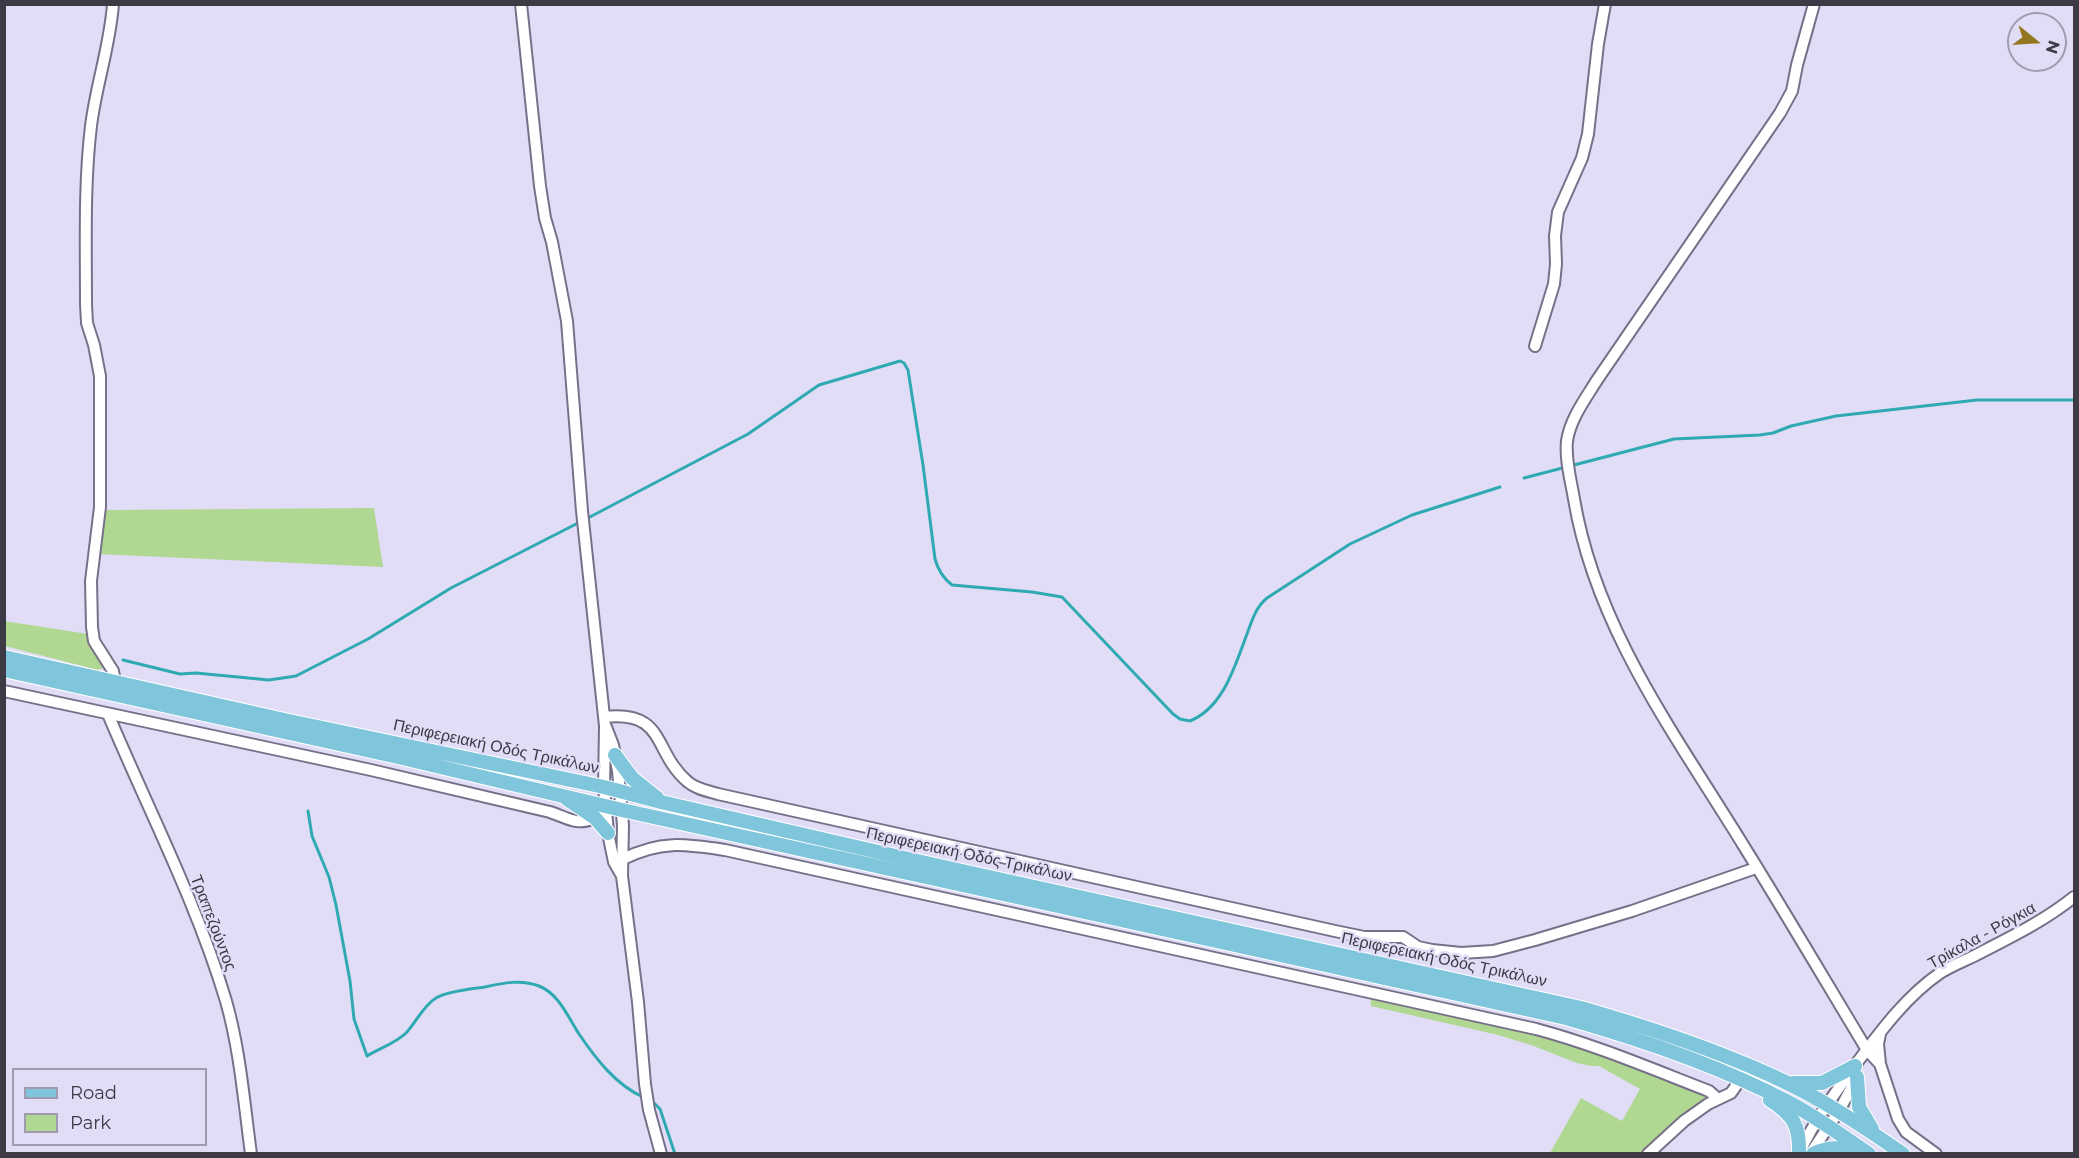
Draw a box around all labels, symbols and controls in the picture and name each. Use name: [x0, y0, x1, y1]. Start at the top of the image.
north arrow: [2007, 12, 2067, 72]
text: N: [2042, 38, 2064, 56]
street label: Περιφερειακή Οδός Τρικάλων: [391, 716, 601, 778]
street label: Περιφερειακή Οδός Τρικάλων: [864, 824, 1074, 886]
street label: Τραπεζούντος: [186, 872, 240, 974]
street label: Τρίκαλα - Ρόγκια: [1925, 898, 2039, 974]
street label: Περιφερειακή Οδός Τρικάλων: [1339, 929, 1549, 991]
legend: [12, 1068, 207, 1146]
text: Road: [70, 1082, 117, 1104]
text: Park: [70, 1112, 111, 1134]

